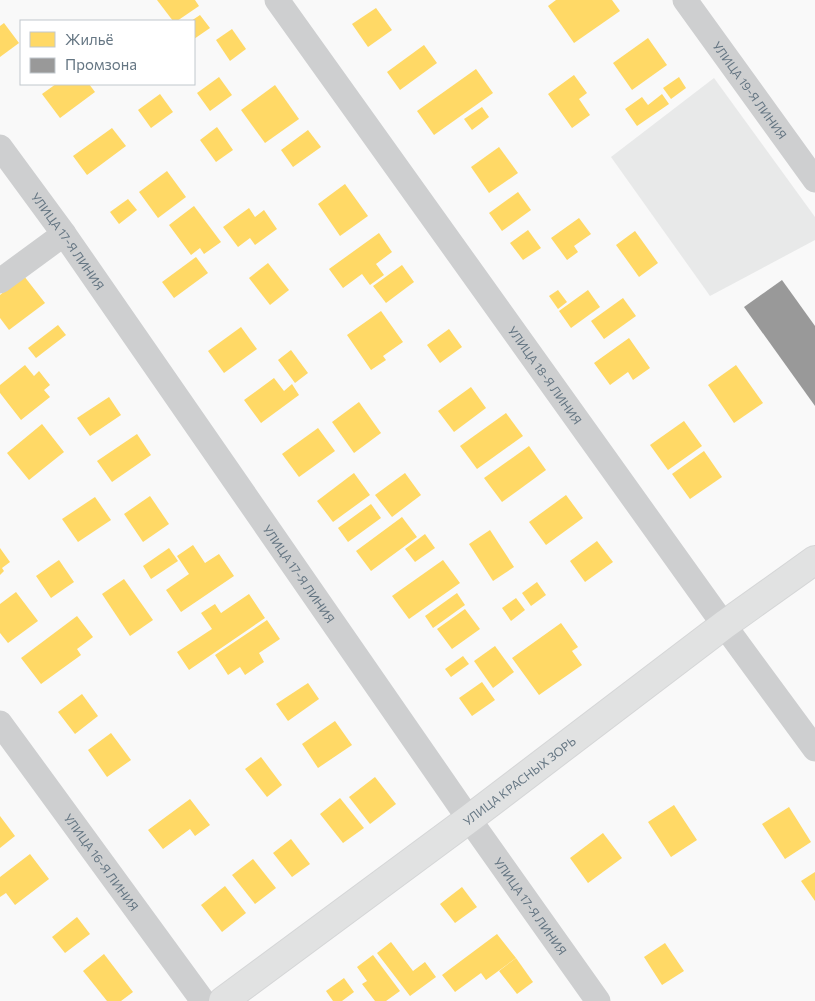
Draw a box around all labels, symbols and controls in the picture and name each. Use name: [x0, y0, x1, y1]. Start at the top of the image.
legend: [20, 20, 195, 85]
text: Жильё: [65, 30, 113, 48]
street label: УЛИЦА 19-Я ЛИНИЯ: [710, 38, 790, 141]
text: Промзона: [65, 55, 137, 73]
street label: УЛИЦА 17-Я ЛИНИЯ: [29, 190, 107, 292]
street label: УЛИЦА 18-Я ЛИНИЯ: [505, 323, 585, 427]
street label: УЛИЦА 17-Я ЛИНИЯ: [260, 522, 338, 625]
street label: УЛИЦА КРАСНЫХ ЗОРЬ: [460, 733, 579, 828]
street label: УЛИЦА 16-Я ЛИНИЯ: [61, 811, 142, 913]
street label: УЛИЦА 17-Я ЛИНИЯ: [491, 855, 570, 957]

